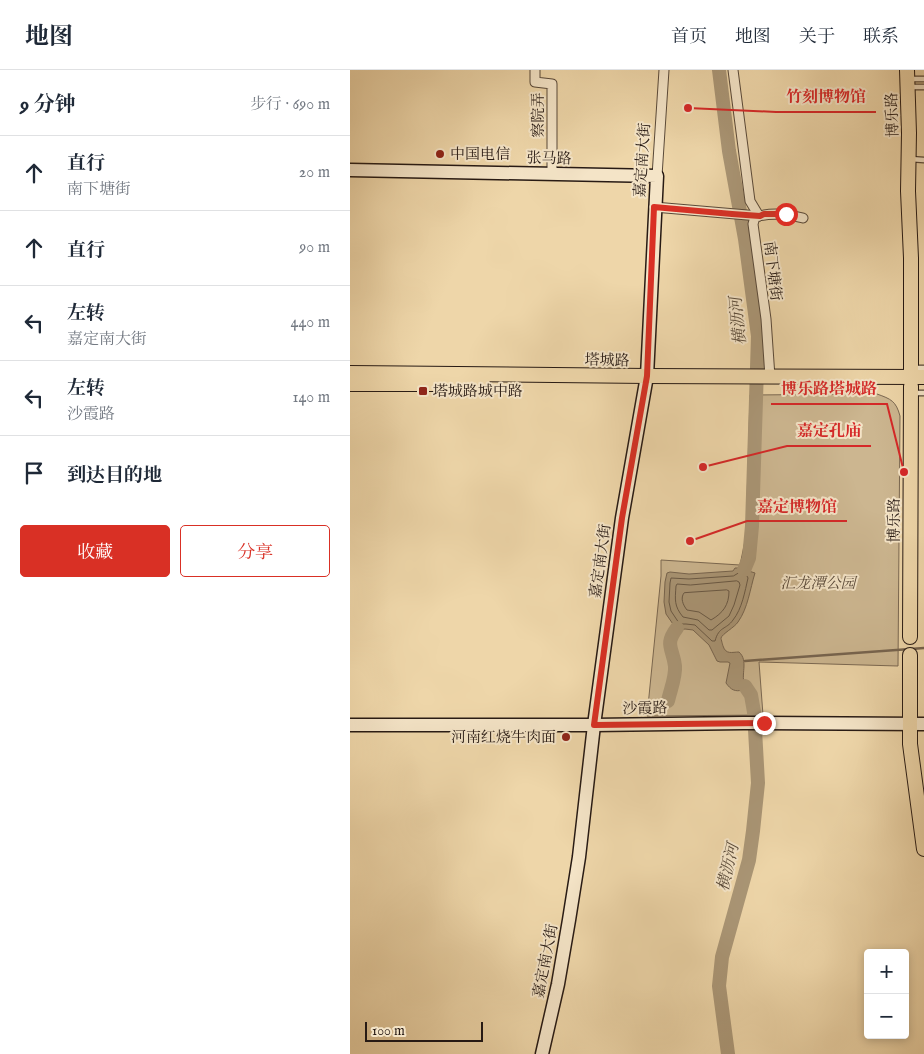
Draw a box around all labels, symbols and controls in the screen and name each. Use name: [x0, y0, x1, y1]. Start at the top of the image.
text: 地图: [25, 22, 73, 53]
text: 首页: [671, 26, 707, 49]
text: 地图: [735, 26, 771, 49]
text: 关于: [799, 26, 835, 49]
text: 联系: [863, 26, 899, 49]
callout: 竹刻博物馆: [776, 81, 876, 112]
text: 竹刻博物馆: [786, 88, 866, 108]
text: 9 分钟: [20, 92, 76, 119]
street label: 察院弄: [529, 92, 548, 138]
street label: 博乐路: [882, 92, 903, 138]
text: 步行 · 690 m: [250, 95, 330, 115]
street label: 嘉定南大街: [630, 122, 655, 198]
place label: 中国电信: [450, 145, 510, 164]
marker: 中国电信: [434, 148, 446, 160]
street label: 张马路: [526, 149, 572, 168]
text: 直行: [67, 152, 105, 176]
icon: ahead: [20, 159, 48, 187]
text: 20 m: [299, 163, 330, 183]
text: 南下塘街: [67, 180, 131, 200]
route start: [775, 203, 798, 226]
icon: ahead: [20, 234, 48, 262]
text: 90 m: [299, 238, 330, 258]
text: 直行: [67, 239, 105, 263]
street label: 南下塘街: [759, 240, 786, 302]
water label: 横沥河: [726, 293, 751, 346]
text: 左转: [67, 302, 105, 326]
icon: left: [20, 309, 48, 337]
text: 440 m: [291, 313, 330, 333]
text: 嘉定南大街: [67, 330, 147, 350]
street label: 塔城路: [584, 351, 630, 370]
callout: 博乐路塔城路: [771, 373, 887, 404]
text: 左转: [67, 377, 105, 401]
text: 博乐路塔城路: [781, 380, 877, 400]
place label: 塔城路城中路: [433, 382, 523, 401]
icon: left: [20, 384, 48, 412]
marker: 塔城路城中路: [417, 385, 429, 397]
text: 140 m: [292, 388, 330, 408]
text: 沙霞路: [67, 405, 115, 425]
callout: 嘉定孔庙: [787, 415, 871, 446]
text: 嘉定孔庙: [797, 421, 861, 442]
icon: arrive: [20, 459, 48, 487]
text: 到达目的地: [67, 464, 162, 488]
callout: 嘉定博物馆: [747, 490, 847, 521]
text: 嘉定博物馆: [757, 497, 837, 518]
street label: 博乐路: [885, 497, 904, 543]
street label: 嘉定南大街: [586, 523, 615, 600]
button: 收藏: [20, 525, 170, 577]
button: 分享: [180, 525, 330, 577]
park label: 汇龙潭公园: [780, 574, 857, 593]
street label: 沙霞路: [622, 699, 668, 718]
route end: [753, 712, 776, 735]
place label: 河南红烧牛肉面: [451, 728, 556, 747]
marker: 河南红烧牛肉面: [560, 731, 572, 743]
water label: 横沥河: [714, 839, 745, 893]
street label: 嘉定南大街: [529, 922, 562, 1000]
map controls: [864, 949, 909, 1039]
button: +: [864, 949, 909, 994]
button: −: [864, 994, 909, 1039]
scale bar: [365, 1019, 482, 1042]
text: 100 m: [372, 1022, 405, 1040]

